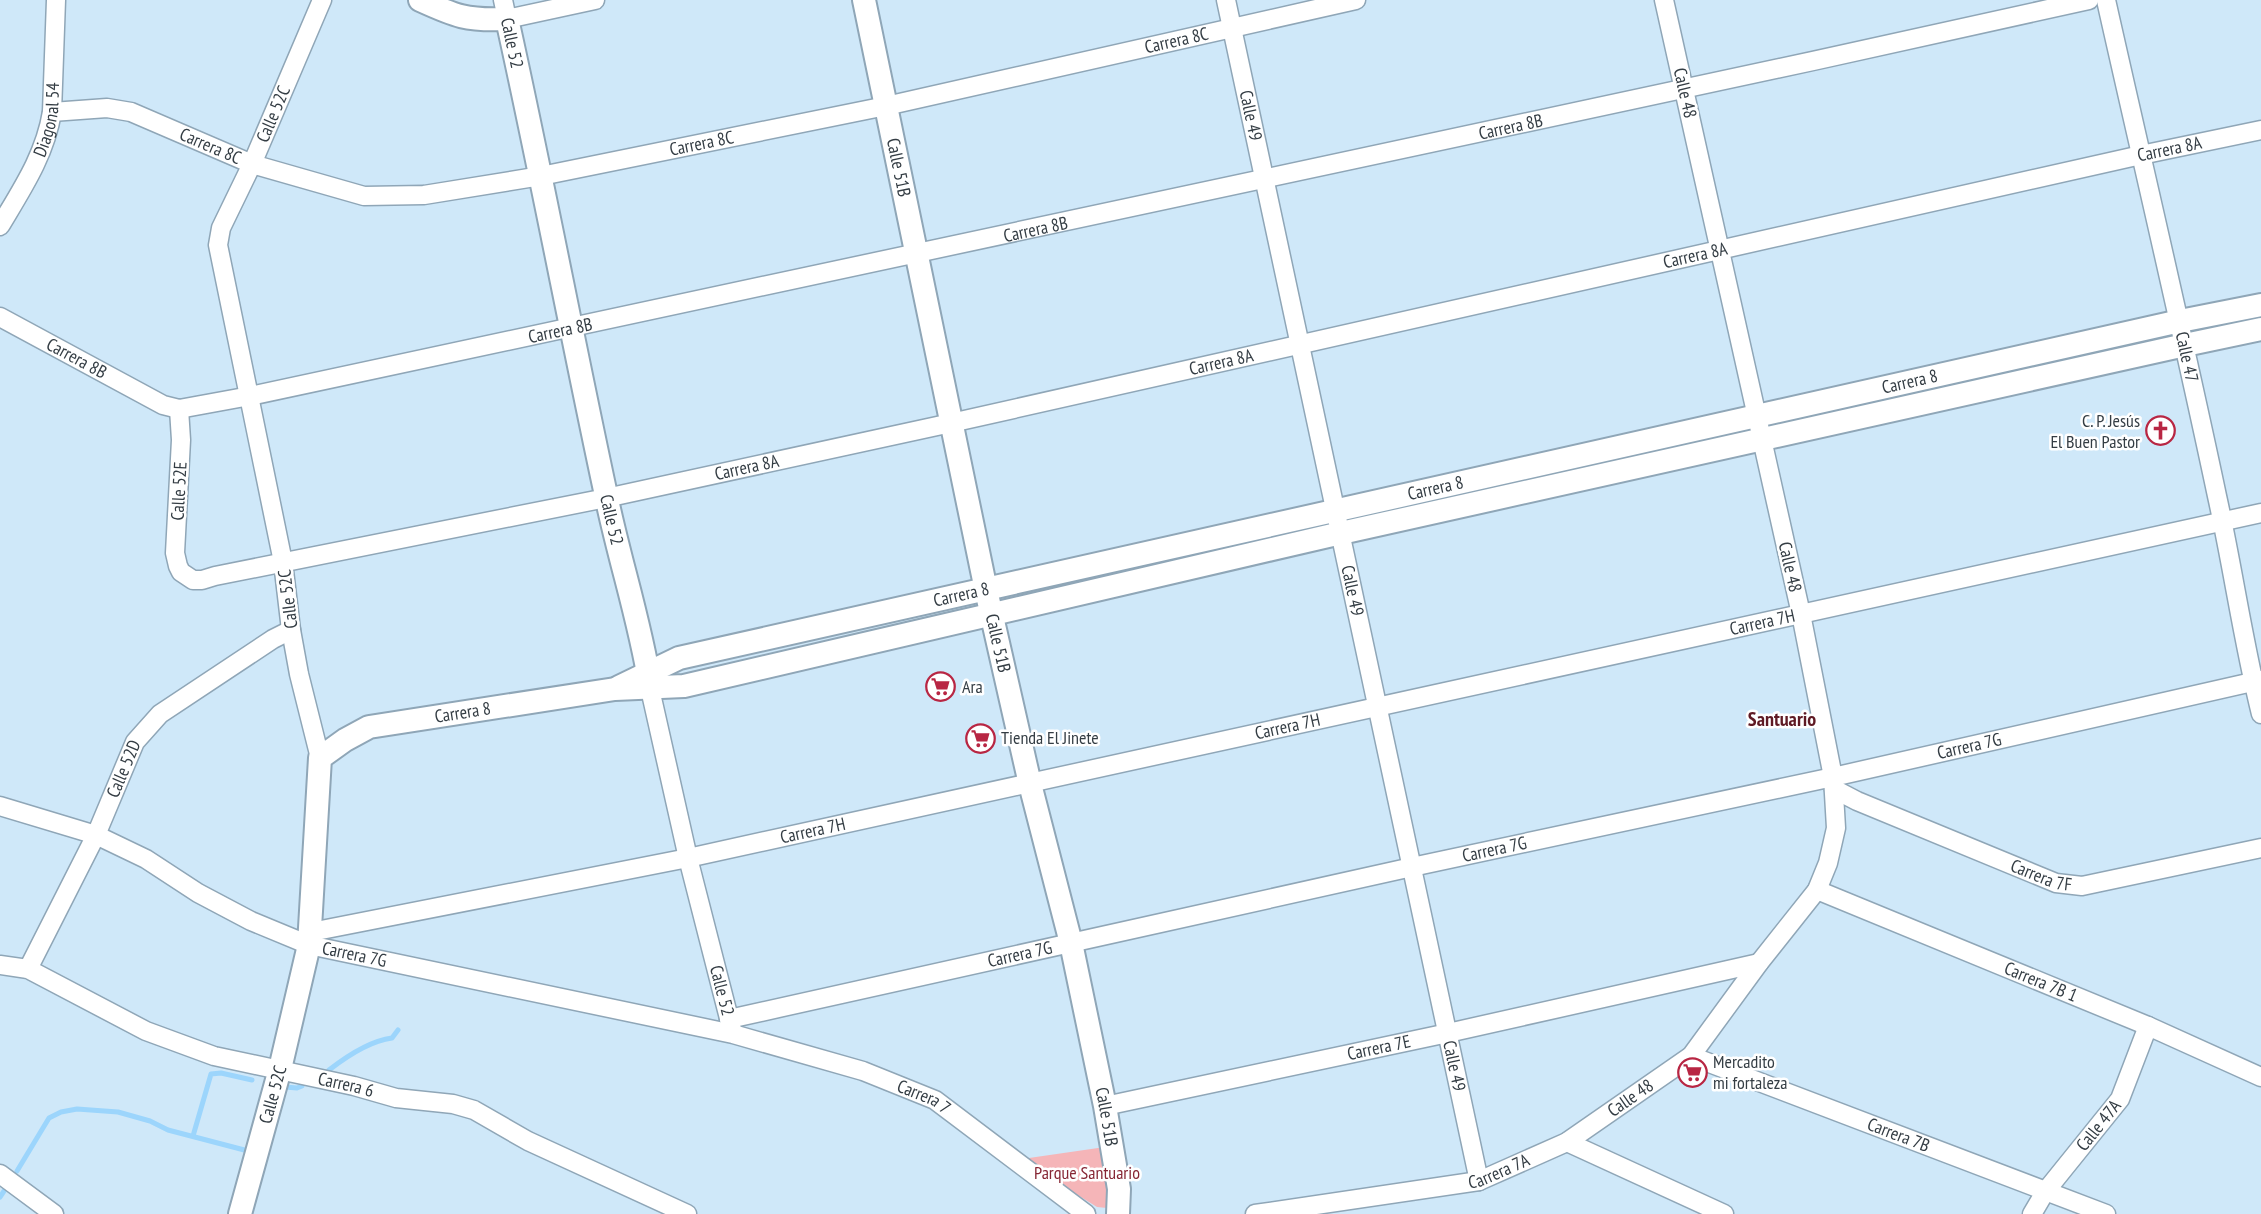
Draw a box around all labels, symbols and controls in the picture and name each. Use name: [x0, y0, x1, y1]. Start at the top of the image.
street label: Calle 52: [496, 16, 529, 70]
street label: Carrera 8C: [1142, 22, 1211, 58]
street label: Calle 48: [1669, 65, 1702, 120]
street label: Diagonal 54: [28, 82, 64, 160]
street label: Calle 52C: [251, 82, 295, 146]
street label: Calle 49: [1235, 88, 1268, 143]
street label: Carrera 8B: [1476, 108, 1545, 145]
street label: Carrera 8C: [176, 122, 245, 169]
street label: Carrera 8C: [667, 125, 735, 161]
street label: Carrera 8A: [2135, 131, 2204, 166]
street label: Calle 51B: [882, 136, 916, 199]
street label: Carrera 8B: [1001, 211, 1070, 247]
street label: Carrera 8A: [1661, 236, 1730, 273]
street label: Carrera 8B: [526, 312, 594, 348]
street label: Calle 47: [2171, 329, 2204, 384]
street label: Carrera 8B: [43, 332, 111, 383]
street label: Carrera 8A: [1187, 343, 1256, 380]
street label: Carrera 8: [1879, 364, 1940, 399]
place label: C. P. Jesús El Buen Pastor: [2050, 409, 2140, 453]
church icon: C. P. Jesús El Buen Pastor: [2145, 415, 2177, 447]
street label: Carrera 8A: [712, 449, 781, 485]
street label: Calle 52E: [165, 461, 192, 521]
street label: Carrera 8: [1405, 470, 1466, 505]
street label: Calle 52: [595, 492, 629, 547]
street label: Calle 48: [1774, 539, 1807, 594]
street label: Calle 49: [1336, 563, 1370, 618]
street label: Calle 52C: [272, 568, 303, 630]
street label: Carrera 8: [931, 577, 991, 612]
street label: Carrera 7H: [1727, 604, 1797, 640]
street label: Calle 51B: [981, 611, 1016, 675]
supermarket icon: Ara: [925, 671, 957, 703]
place label: Ara: [962, 675, 983, 698]
street label: Carrera 8: [433, 696, 492, 728]
district label: Santuario: [1748, 706, 1816, 732]
street label: Carrera 7H: [1253, 708, 1322, 744]
supermarket icon: Tienda El Jinete: [964, 722, 996, 754]
place label: Tienda El Jinete: [1001, 726, 1099, 749]
street label: Carrera 7G: [1935, 727, 2004, 764]
street label: Calle 52D: [101, 736, 146, 801]
street label: Carrera 7H: [778, 812, 848, 848]
street label: Carrera 7G: [1460, 831, 1529, 867]
street label: Carrera 7F: [2007, 854, 2073, 896]
street label: Carrera 7G: [985, 935, 1054, 972]
street label: Carrera 7G: [320, 936, 389, 972]
street label: Carrera 7B 1: [2001, 956, 2081, 1007]
street label: Calle 52: [705, 963, 740, 1018]
street label: Carrera 7E: [1345, 1029, 1413, 1065]
street label: Calle 49: [1438, 1038, 1471, 1093]
place label: Mercadito mi fortaleza: [1713, 1050, 1787, 1094]
supermarket icon: Mercadito mi fortaleza: [1676, 1056, 1708, 1088]
street label: Calle 52C: [254, 1063, 291, 1126]
street label: Carrera 6: [316, 1067, 377, 1102]
street label: Carrera 7: [894, 1074, 956, 1119]
street label: Calle 48: [1603, 1074, 1658, 1122]
street label: Calle 51B: [1090, 1085, 1124, 1148]
street label: Calle 47A: [2071, 1094, 2126, 1155]
street label: Carrera 7B: [1864, 1112, 1933, 1157]
street label: Carrera 7A: [1467, 1148, 1533, 1193]
park label: Parque Santuario: [1034, 1161, 1140, 1184]

